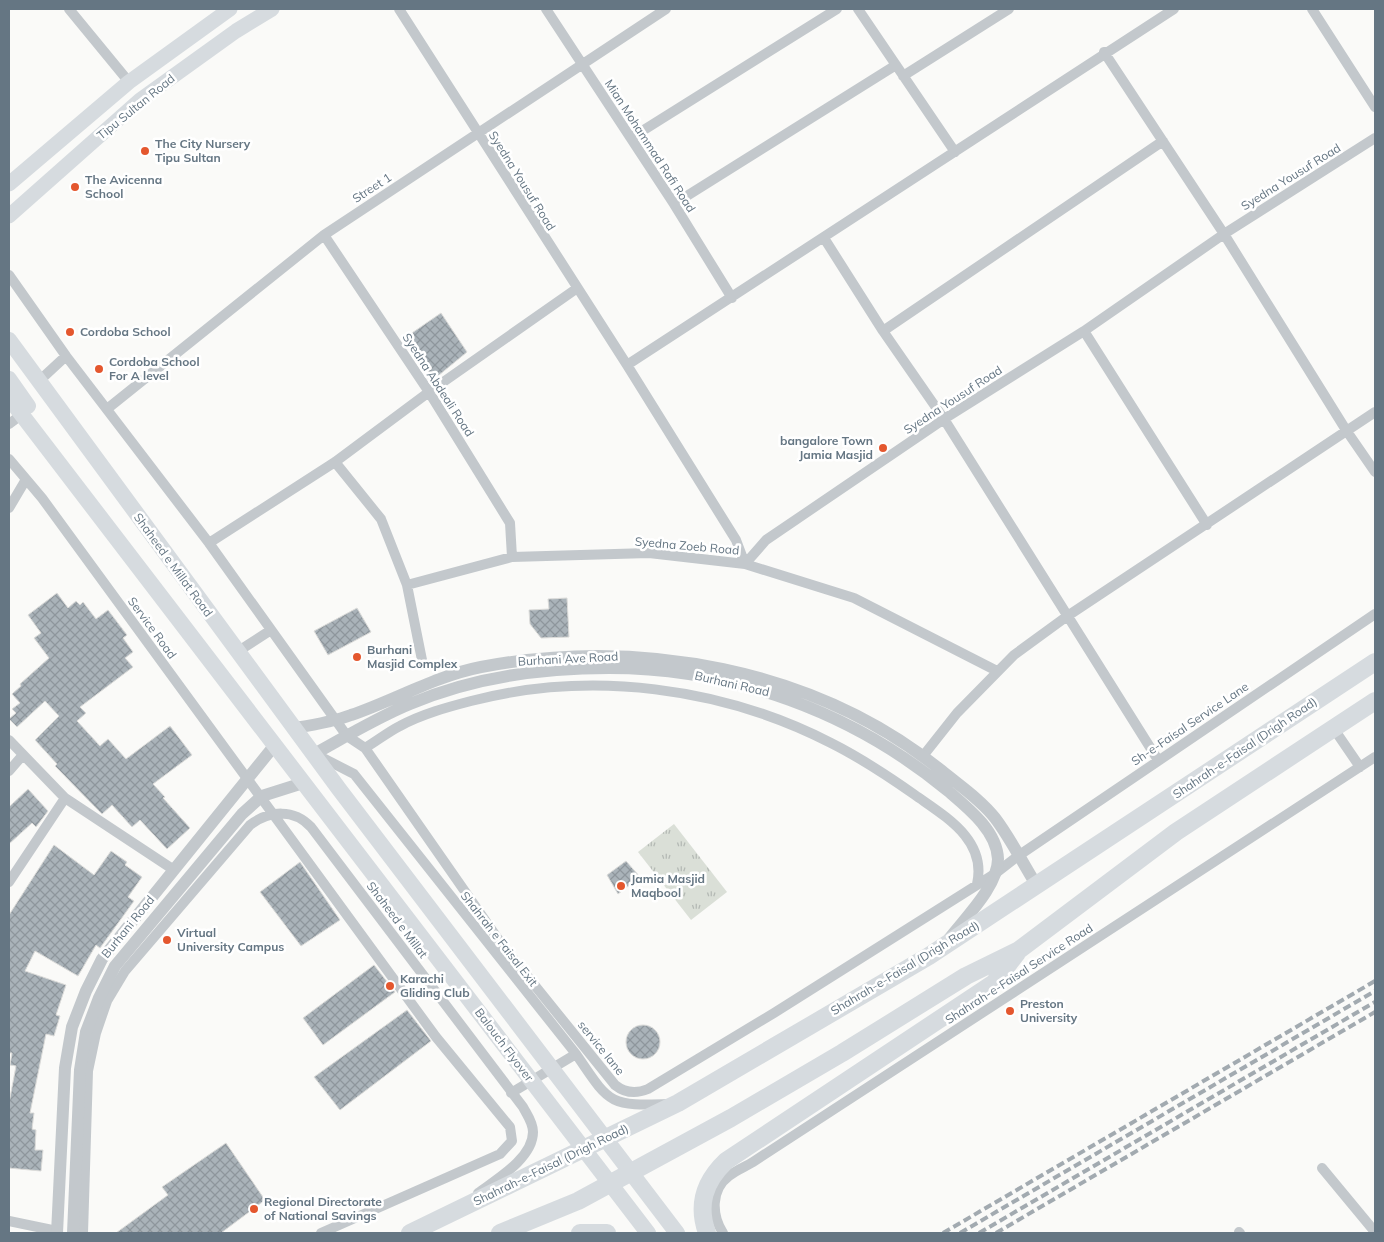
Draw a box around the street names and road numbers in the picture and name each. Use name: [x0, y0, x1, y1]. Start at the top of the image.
street label: Tipu Sultan Road: [94, 71, 178, 143]
street label: Mian Mohammad Rafi Road: [602, 76, 699, 215]
street label: Syedna Yousuf Road: [486, 128, 559, 233]
street label: Syedna Yousuf Road: [1238, 140, 1343, 213]
street label: Street 1: [349, 169, 394, 206]
street label: Syedna Abdeali Road: [399, 330, 477, 439]
street label: Syedna Yousuf Road: [901, 362, 1005, 437]
street label: Shaheed e Millat Road: [131, 510, 216, 620]
street label: Syedna Zoeb Road: [634, 533, 740, 558]
street label: Service Road: [125, 594, 180, 662]
street label: Burhani Ave Road: [517, 648, 619, 669]
street label: Burhani Road: [693, 668, 771, 699]
street label: Sh-e-Faisal Service Lane: [1128, 679, 1251, 768]
street label: Shahrah-e-Faisal (Drigh Road): [1170, 694, 1320, 802]
street label: Shaheed e Millat: [364, 878, 431, 961]
street label: Shahrah e Faisal Exit: [458, 888, 541, 989]
street label: Burhani Road: [98, 892, 157, 961]
street label: Shahrah-e-Faisal (Drigh Road): [828, 917, 982, 1018]
street label: Shahrah-e-Faisal Service Road: [942, 920, 1095, 1027]
street label: Balouch Flyover: [472, 1005, 537, 1085]
street label: service lane: [575, 1018, 628, 1078]
street label: Shahrah-e-Faisal (Drigh Road): [471, 1120, 631, 1209]

